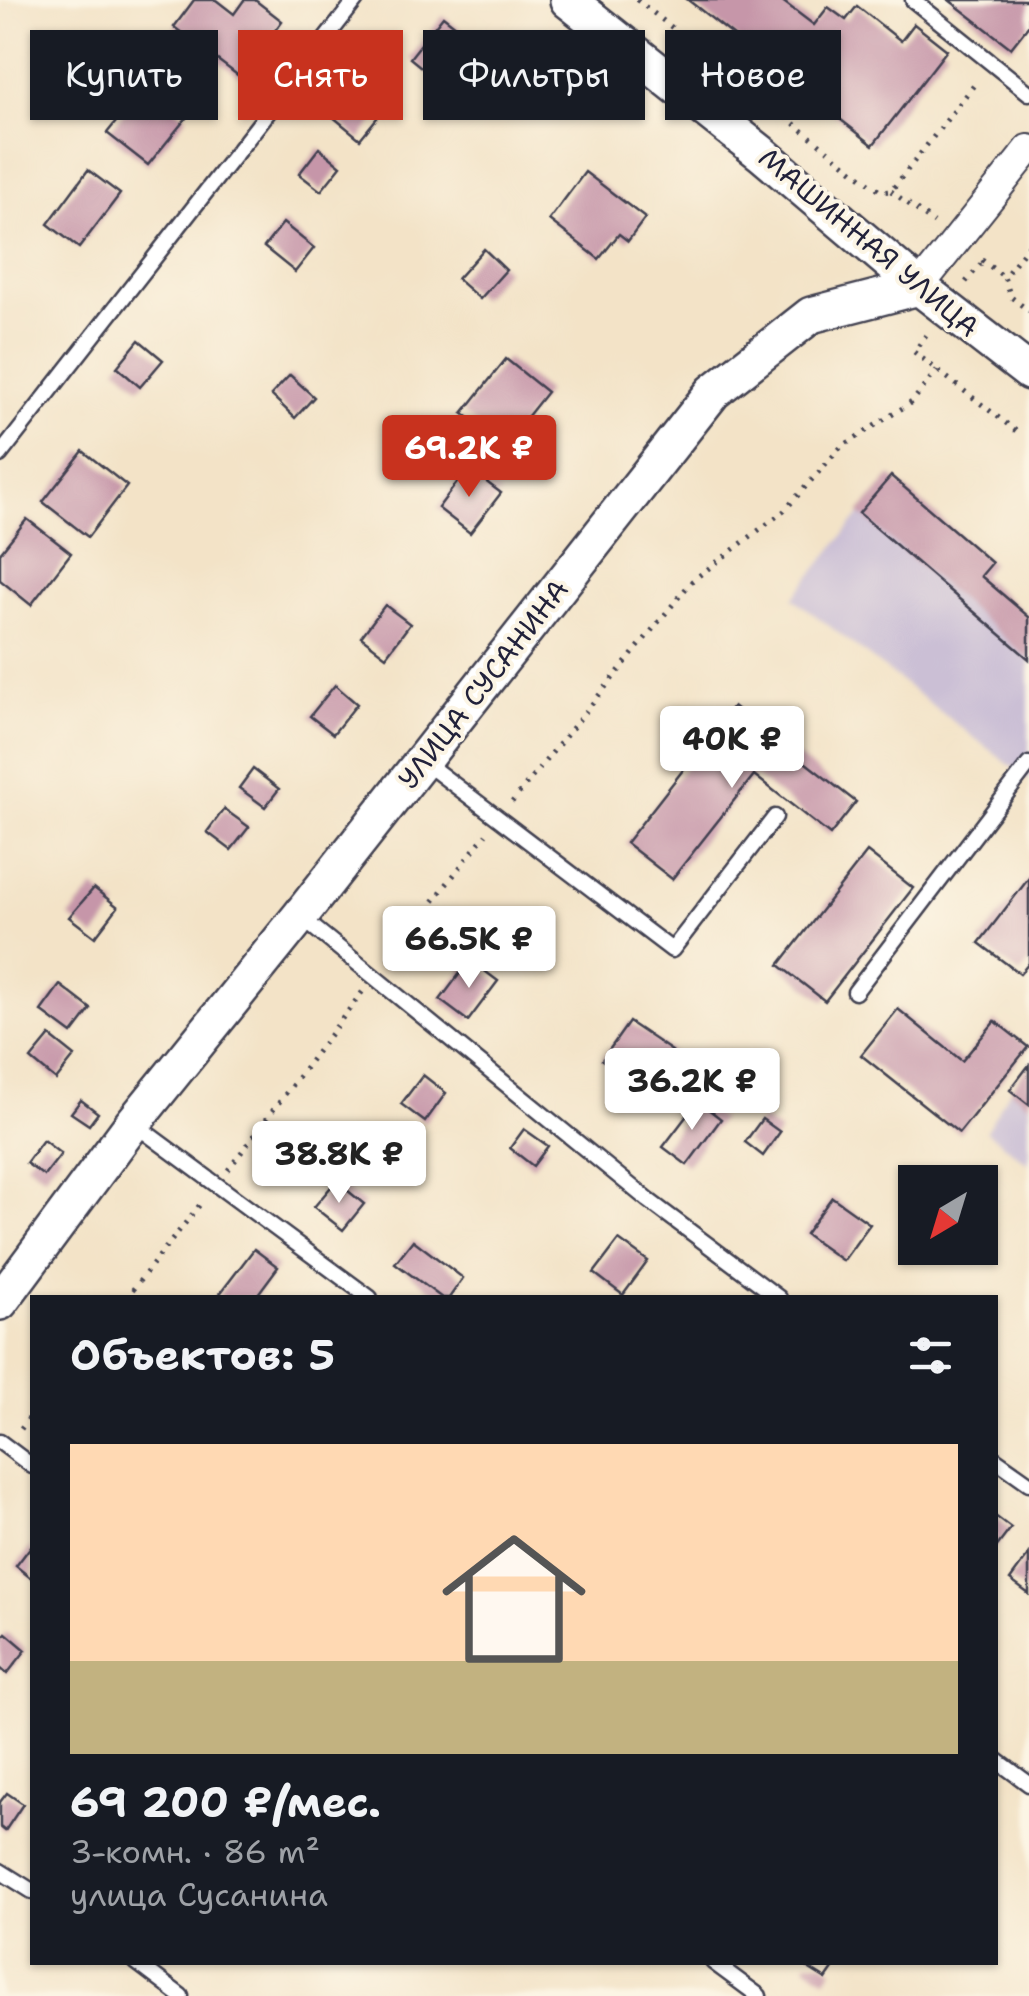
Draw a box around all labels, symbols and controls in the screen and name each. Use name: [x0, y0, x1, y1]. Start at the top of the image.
chip: Купить: [30, 30, 218, 120]
chip: Снять: [238, 30, 403, 120]
chip: Фильтры: [423, 30, 645, 120]
chip: Новое: [665, 30, 841, 120]
street label: МАШИННАЯ УЛИЦА: [751, 139, 987, 345]
pin: 69.2K ₽: [377, 415, 561, 500]
text: 69.2K ₽: [404, 426, 534, 469]
street label: УЛИЦА СУСАНИНА: [389, 571, 577, 797]
pin: 40K ₽: [662, 706, 802, 791]
text: 40K ₽: [682, 717, 782, 760]
pin: 66.5K ₽: [377, 906, 561, 991]
text: 66.5K ₽: [405, 917, 533, 960]
pin: 36.2K ₽: [600, 1048, 784, 1133]
text: 36.2K ₽: [627, 1059, 757, 1102]
pin: 38.8K ₽: [247, 1121, 431, 1206]
text: 38.8K ₽: [274, 1132, 404, 1175]
north arrow: [898, 1165, 998, 1265]
map controls: [898, 1165, 998, 1265]
text: Объектов: 5: [70, 1327, 335, 1383]
icon: filters: [903, 1328, 958, 1383]
icon: home: [424, 1509, 604, 1689]
text: 69 200 ₽/мес.: [70, 1774, 381, 1830]
text: 3-комн. · 86 m²: [70, 1830, 320, 1873]
text: улица Сусанина: [70, 1873, 328, 1916]

